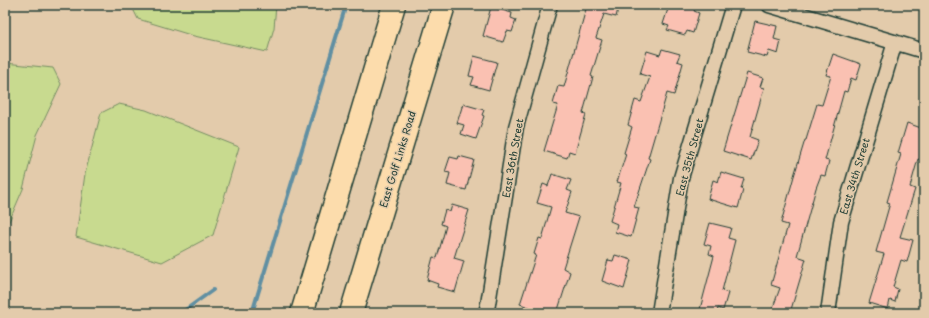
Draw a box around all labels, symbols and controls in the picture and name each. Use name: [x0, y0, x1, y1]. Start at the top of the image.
street label: East Golf Links Road: [375, 109, 419, 209]
street label: East 36th Street: [498, 117, 526, 199]
street label: East 35th Street: [671, 117, 707, 197]
street label: East 34th Street: [835, 136, 873, 216]

